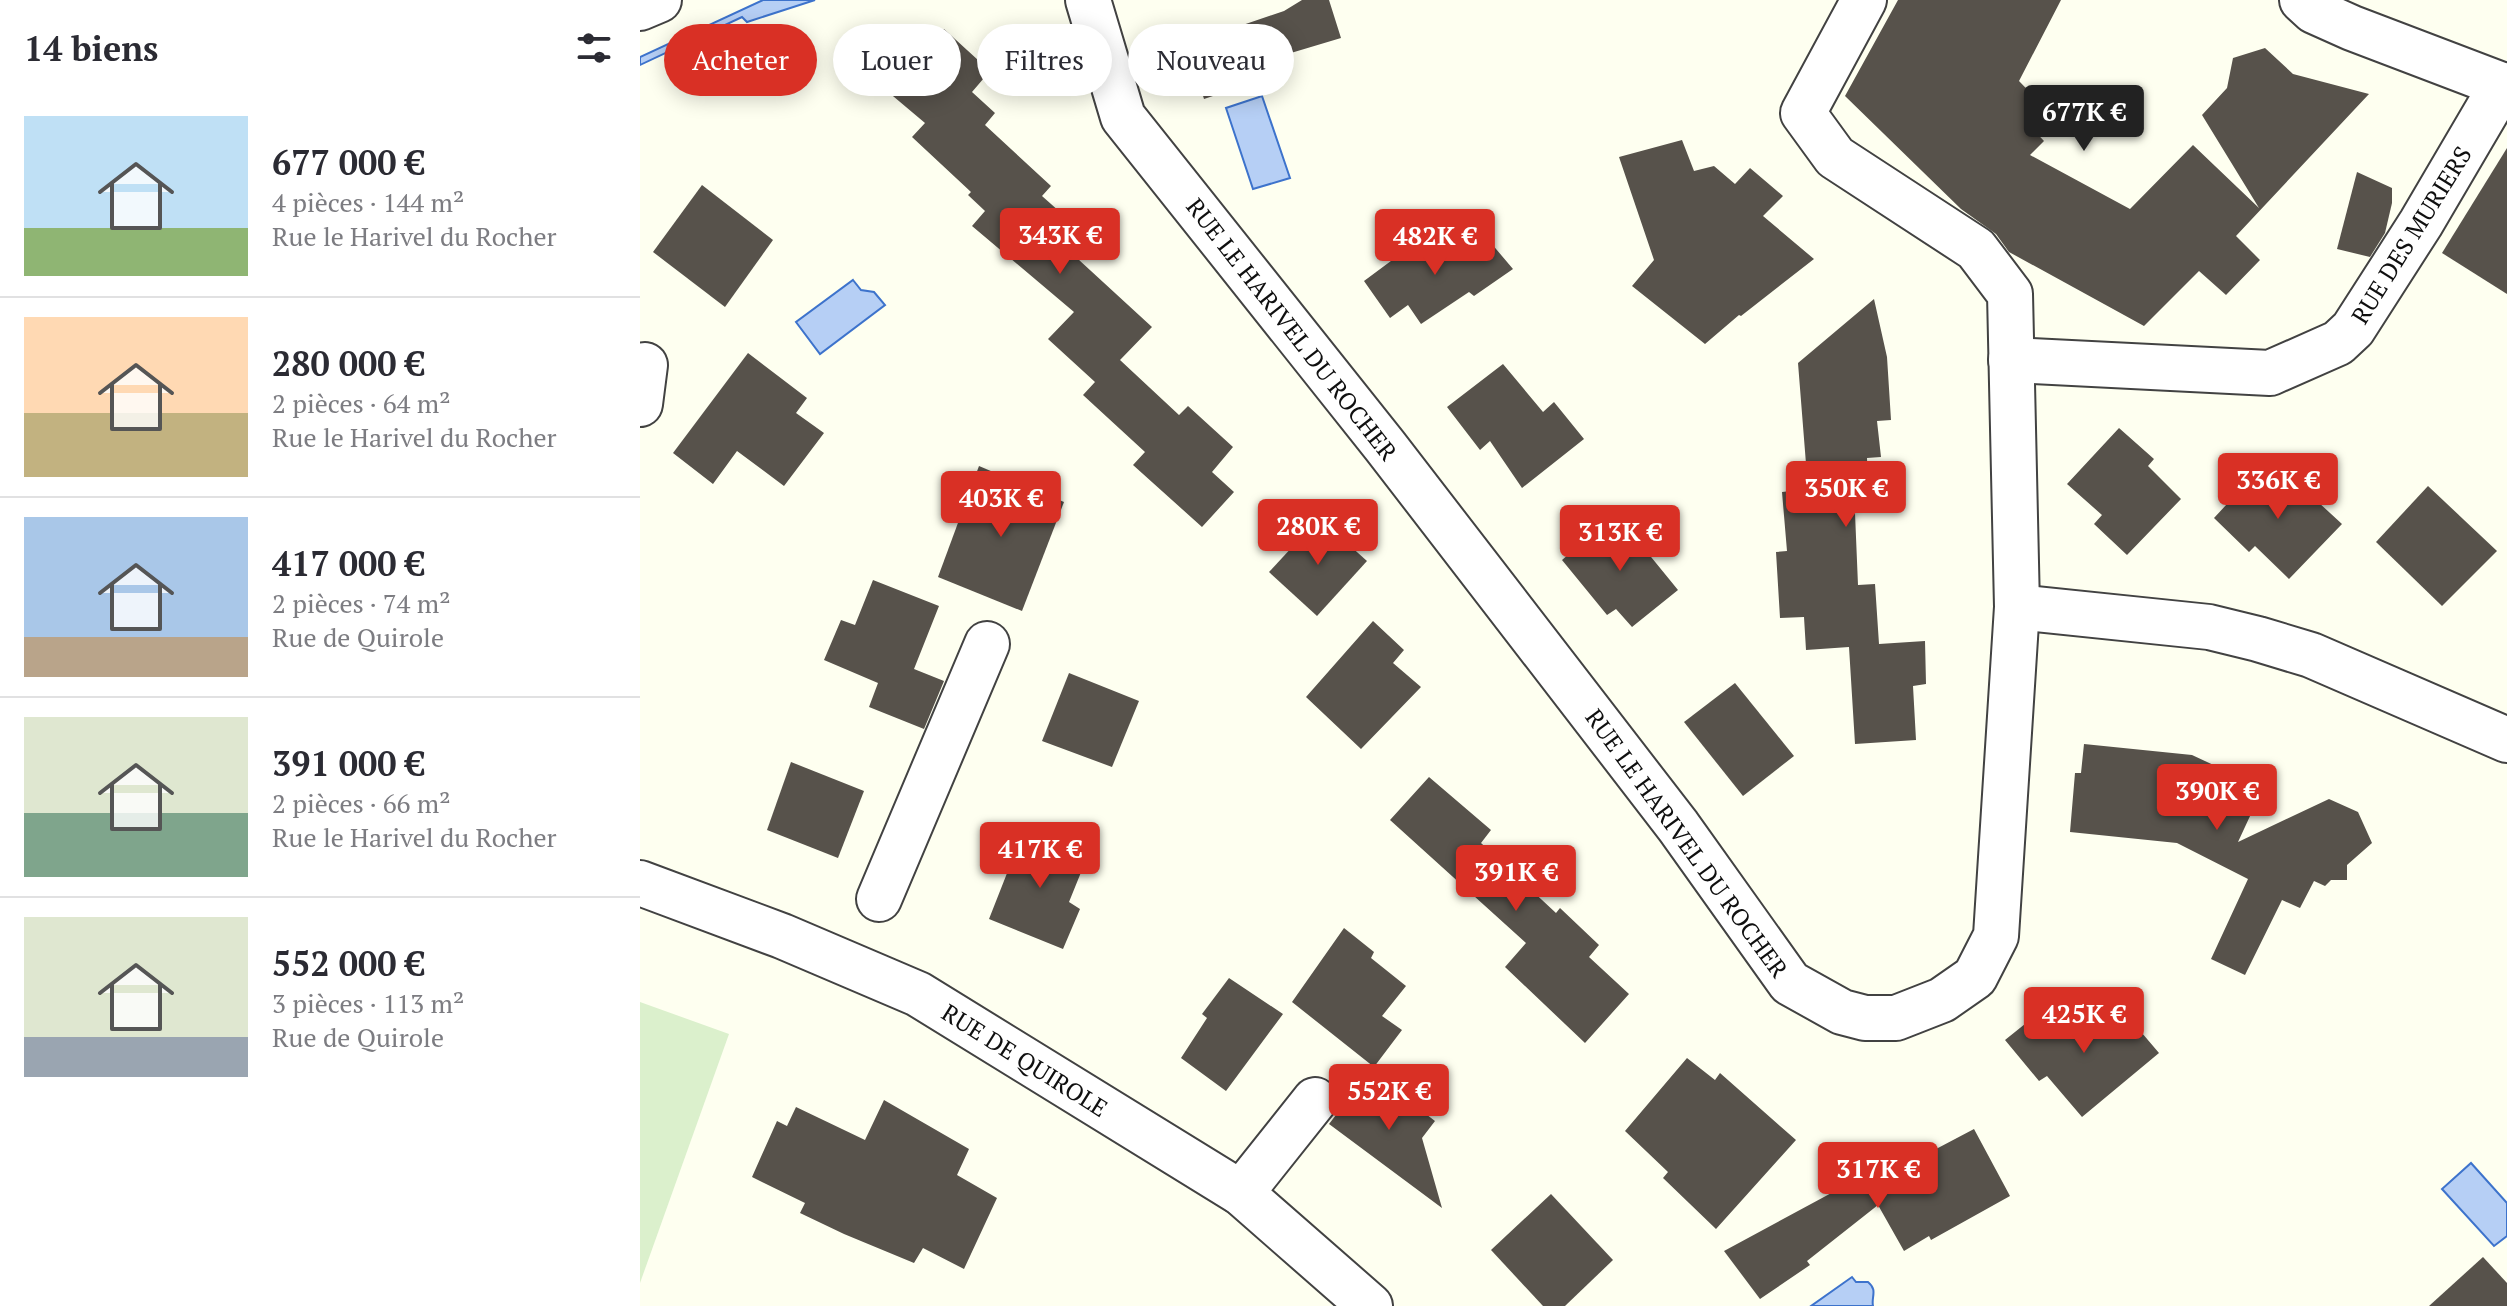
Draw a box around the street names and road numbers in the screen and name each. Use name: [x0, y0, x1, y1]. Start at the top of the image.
street label: RUE DES MURIERS: [2343, 140, 2479, 330]
street label: RUE LE HARIVEL DU ROCHER: [1179, 191, 1405, 467]
street label: RUE LE HARIVEL DU ROCHER: [1579, 702, 1796, 984]
street label: RUE DE QUIROLE: [936, 996, 1114, 1124]

